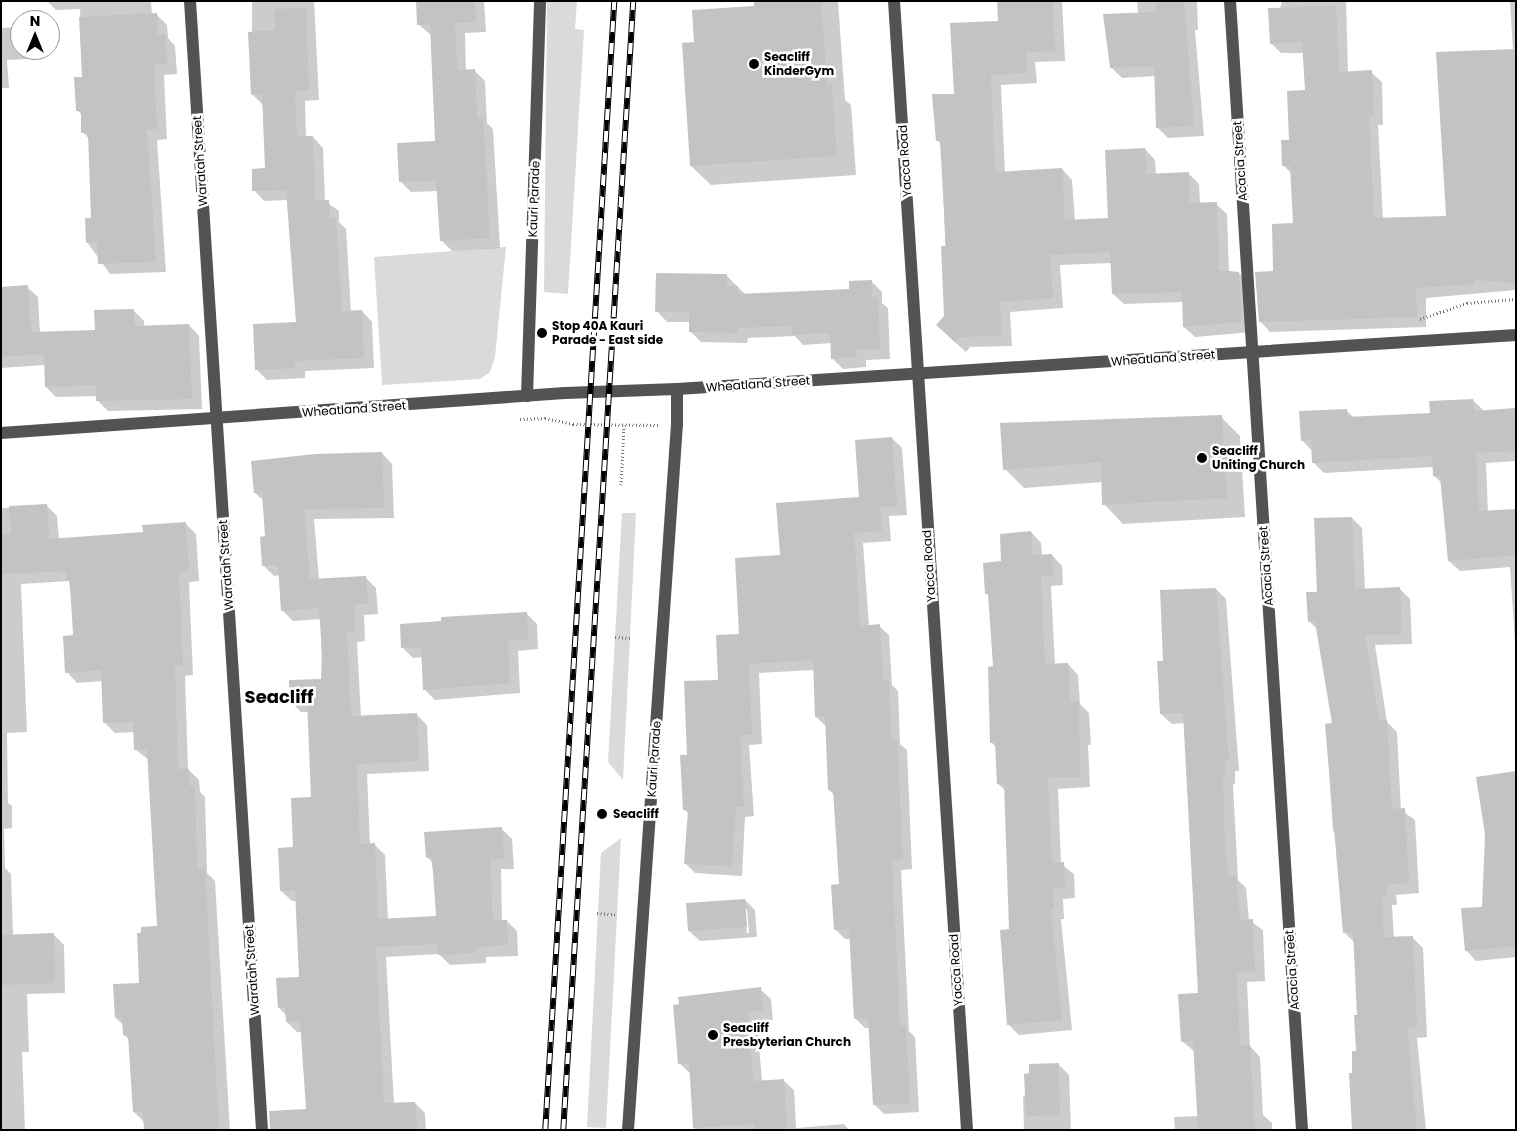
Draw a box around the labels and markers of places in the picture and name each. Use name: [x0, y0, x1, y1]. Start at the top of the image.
place label: Seacliff KinderGym: [764, 50, 834, 78]
marker: Seacliff KinderGym: [748, 58, 760, 70]
place label: Stop 40A Kauri Parade - East side: [552, 319, 663, 347]
marker: Stop 40A Kauri Parade - East side: [536, 327, 548, 339]
place label: Seacliff Uniting Church: [1212, 444, 1305, 472]
marker: Seacliff Uniting Church: [1196, 452, 1208, 464]
marker: Seacliff: [595, 807, 609, 821]
place label: Seacliff: [613, 807, 659, 821]
place label: Seacliff Presbyterian Church: [723, 1021, 851, 1049]
marker: Seacliff Presbyterian Church: [707, 1029, 719, 1041]

